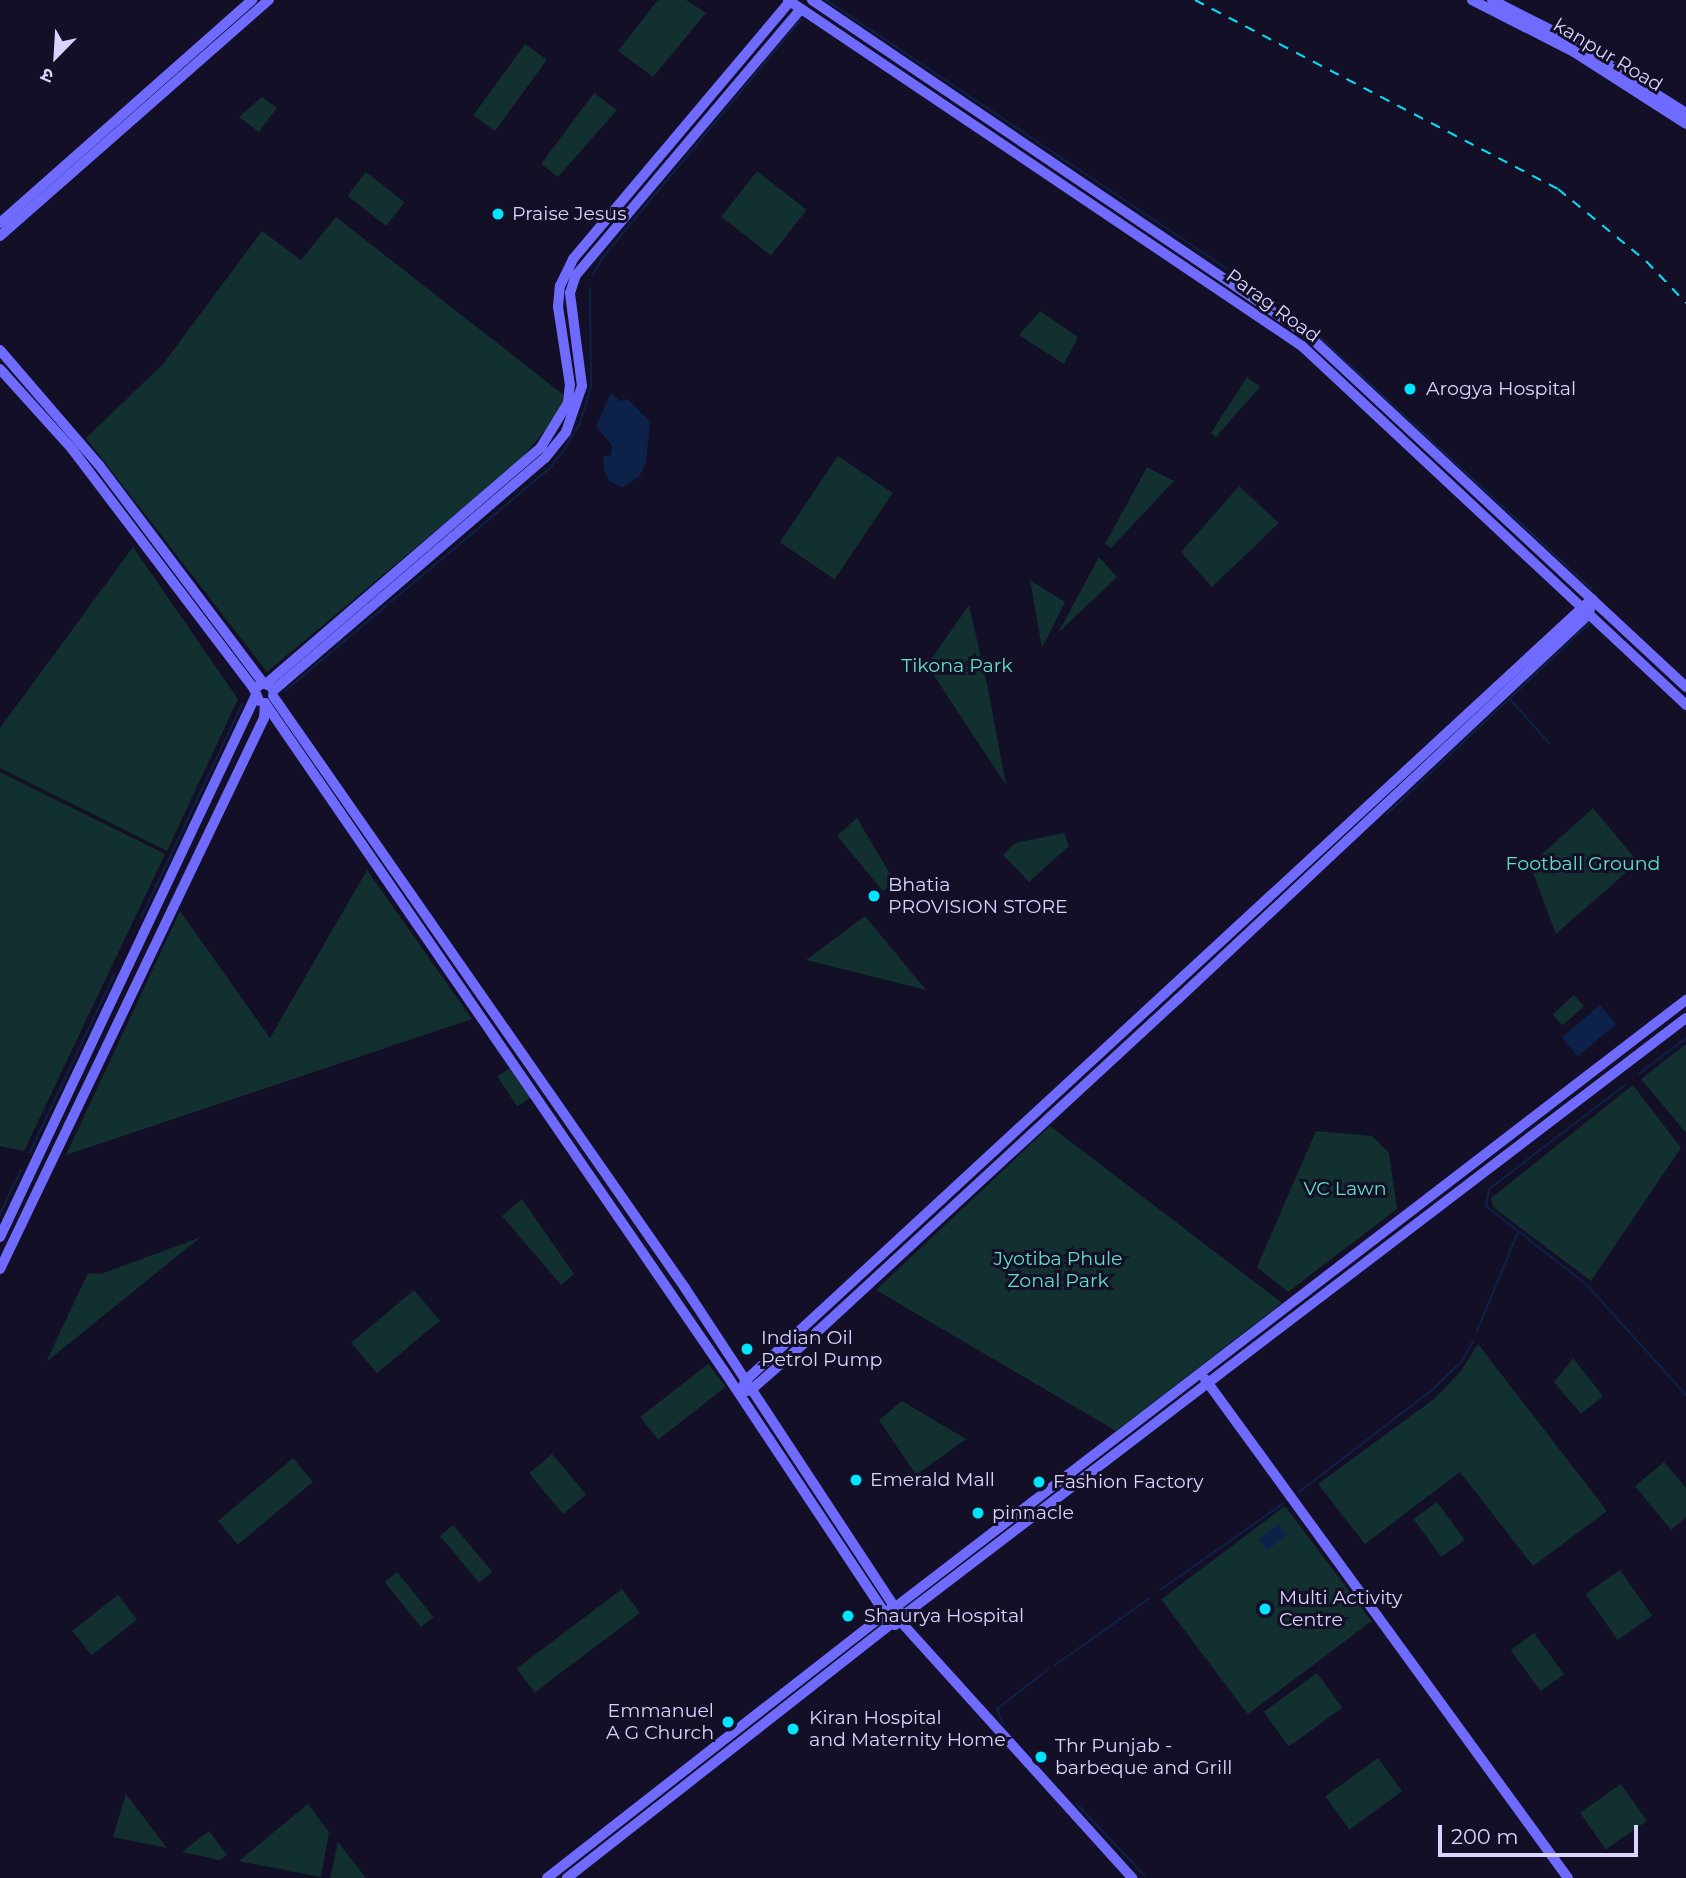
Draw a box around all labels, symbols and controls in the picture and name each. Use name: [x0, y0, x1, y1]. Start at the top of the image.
street label: kanpur Road: [1549, 14, 1667, 96]
north arrow: [21, 21, 91, 91]
text: उ: [37, 63, 57, 88]
place label: Praise Jesus: [512, 203, 626, 225]
marker: Praise Jesus: [490, 206, 506, 222]
street label: Parag Road: [1222, 264, 1324, 348]
place label: Arogya Hospital: [1426, 378, 1576, 400]
marker: Arogya Hospital: [1400, 379, 1420, 399]
park label: Tikona Park: [901, 655, 1013, 677]
park label: Football Ground: [1506, 853, 1660, 875]
place label: Bhatia PROVISION STORE: [888, 874, 1068, 918]
marker: Bhatia PROVISION STORE: [866, 888, 882, 904]
park label: VC Lawn: [1303, 1178, 1387, 1200]
park label: Jyotiba Phule Zonal Park: [993, 1248, 1123, 1292]
place label: Indian Oil Petrol Pump: [761, 1327, 882, 1371]
marker: Indian Oil Petrol Pump: [739, 1341, 755, 1357]
place label: Emerald Mall: [870, 1469, 995, 1491]
place label: Fashion Factory: [1053, 1471, 1204, 1493]
marker: Emerald Mall: [848, 1472, 864, 1488]
marker: Fashion Factory: [1031, 1474, 1047, 1490]
place label: pinnacle: [992, 1502, 1074, 1524]
marker: pinnacle: [970, 1505, 986, 1521]
place label: Multi Activity Centre: [1279, 1587, 1402, 1631]
marker: Multi Activity Centre: [1257, 1601, 1273, 1617]
place label: Shaurya Hospital: [864, 1605, 1024, 1627]
marker: Shaurya Hospital: [838, 1606, 858, 1626]
place label: Emmanuel A G Church: [606, 1700, 714, 1744]
place label: Kiran Hospital and Maternity Home: [809, 1707, 1006, 1751]
marker: Emmanuel A G Church: [720, 1714, 736, 1730]
marker: Kiran Hospital and Maternity Home: [783, 1719, 803, 1739]
place label: Thr Punjab - barbeque and Grill: [1055, 1735, 1232, 1779]
marker: Thr Punjab - barbeque and Grill: [1033, 1749, 1049, 1765]
scale bar: [1441, 1812, 1640, 1856]
text: 200 m: [1451, 1824, 1518, 1849]

